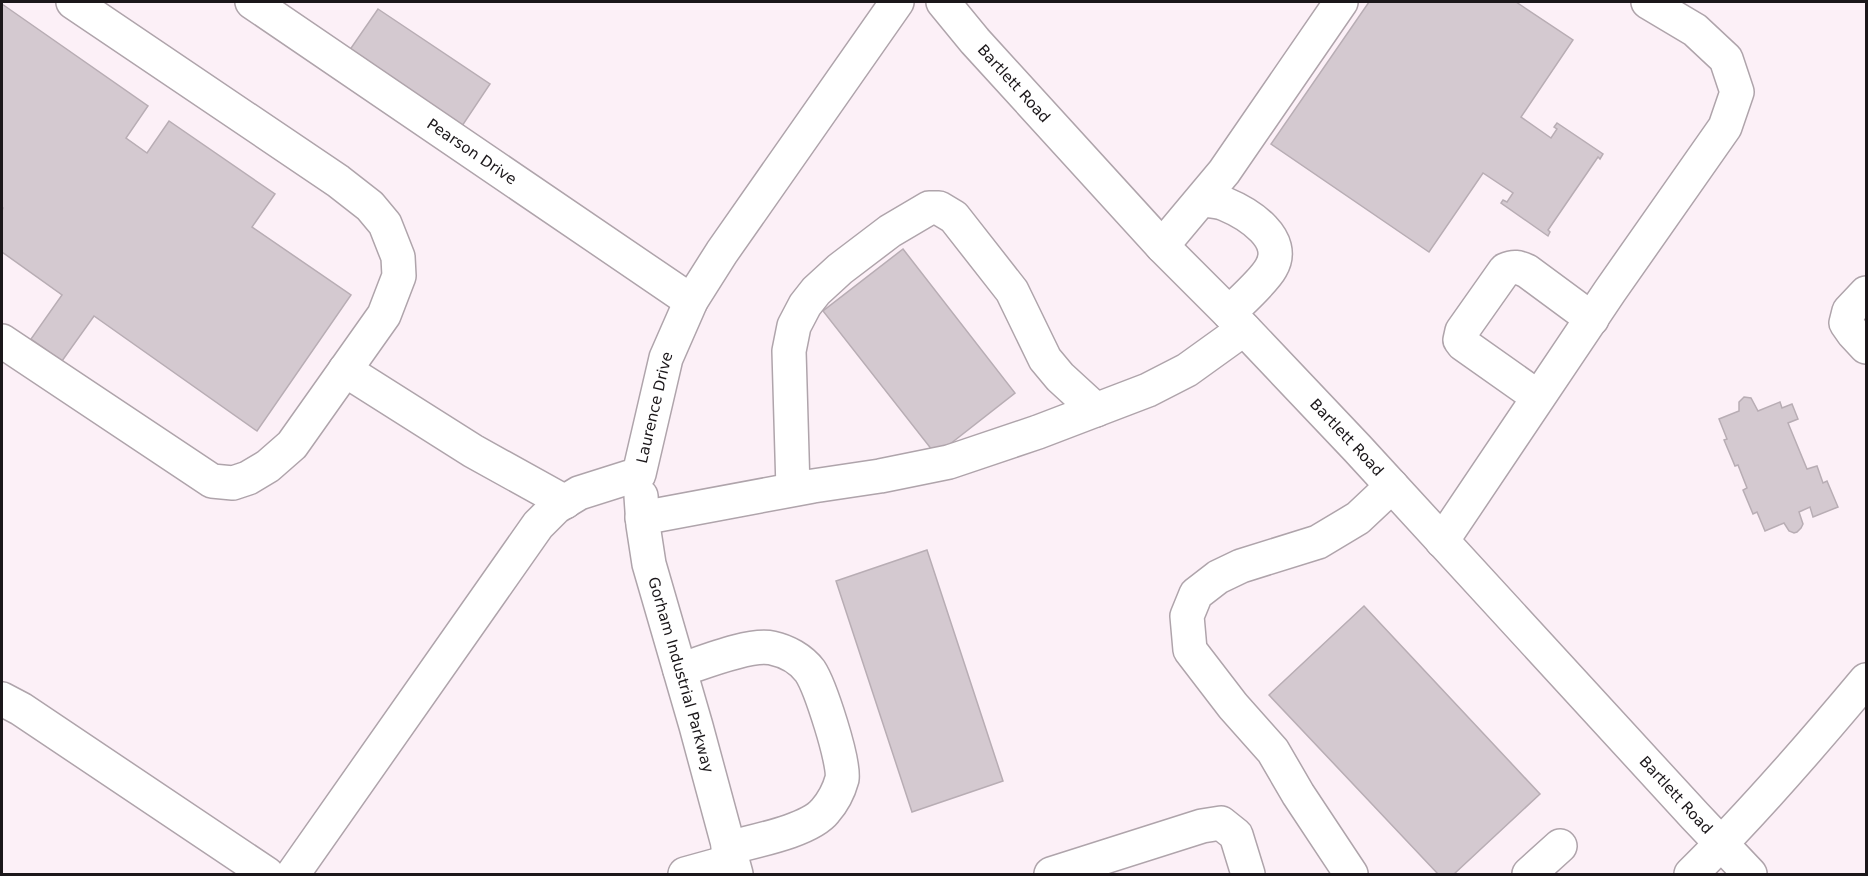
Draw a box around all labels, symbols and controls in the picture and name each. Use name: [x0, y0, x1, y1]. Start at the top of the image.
street label: Bartlett Road: [974, 41, 1054, 126]
street label: Pearson Drive: [424, 115, 520, 189]
street label: Laurence Drive: [633, 349, 677, 465]
street label: Bartlett Road: [1306, 395, 1387, 480]
street label: Gorham Industrial Parkway: [644, 575, 717, 775]
street label: Bartlett Road: [1636, 752, 1716, 838]

